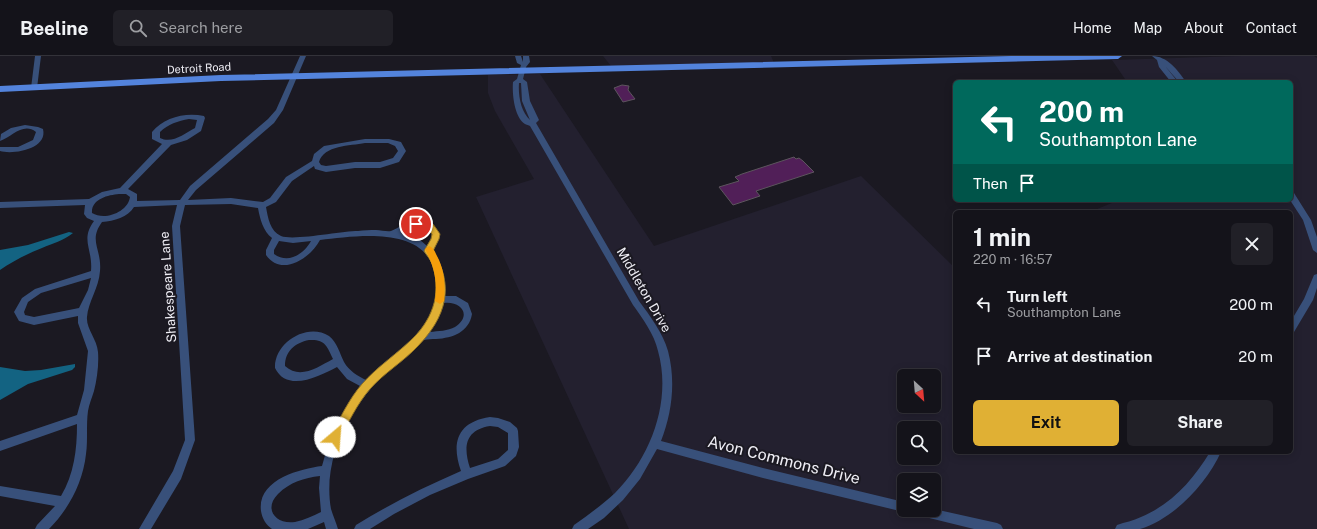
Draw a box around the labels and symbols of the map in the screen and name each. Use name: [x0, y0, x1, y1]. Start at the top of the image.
street label: Detroit Road: [167, 60, 231, 76]
pin: [399, 207, 433, 241]
street label: Shakespeare Lane: [157, 231, 179, 343]
street label: Middleton Drive: [614, 245, 674, 335]
north arrow: [897, 369, 941, 413]
position arrow: [314, 416, 356, 458]
street label: Avon Commons Drive: [706, 432, 862, 488]

